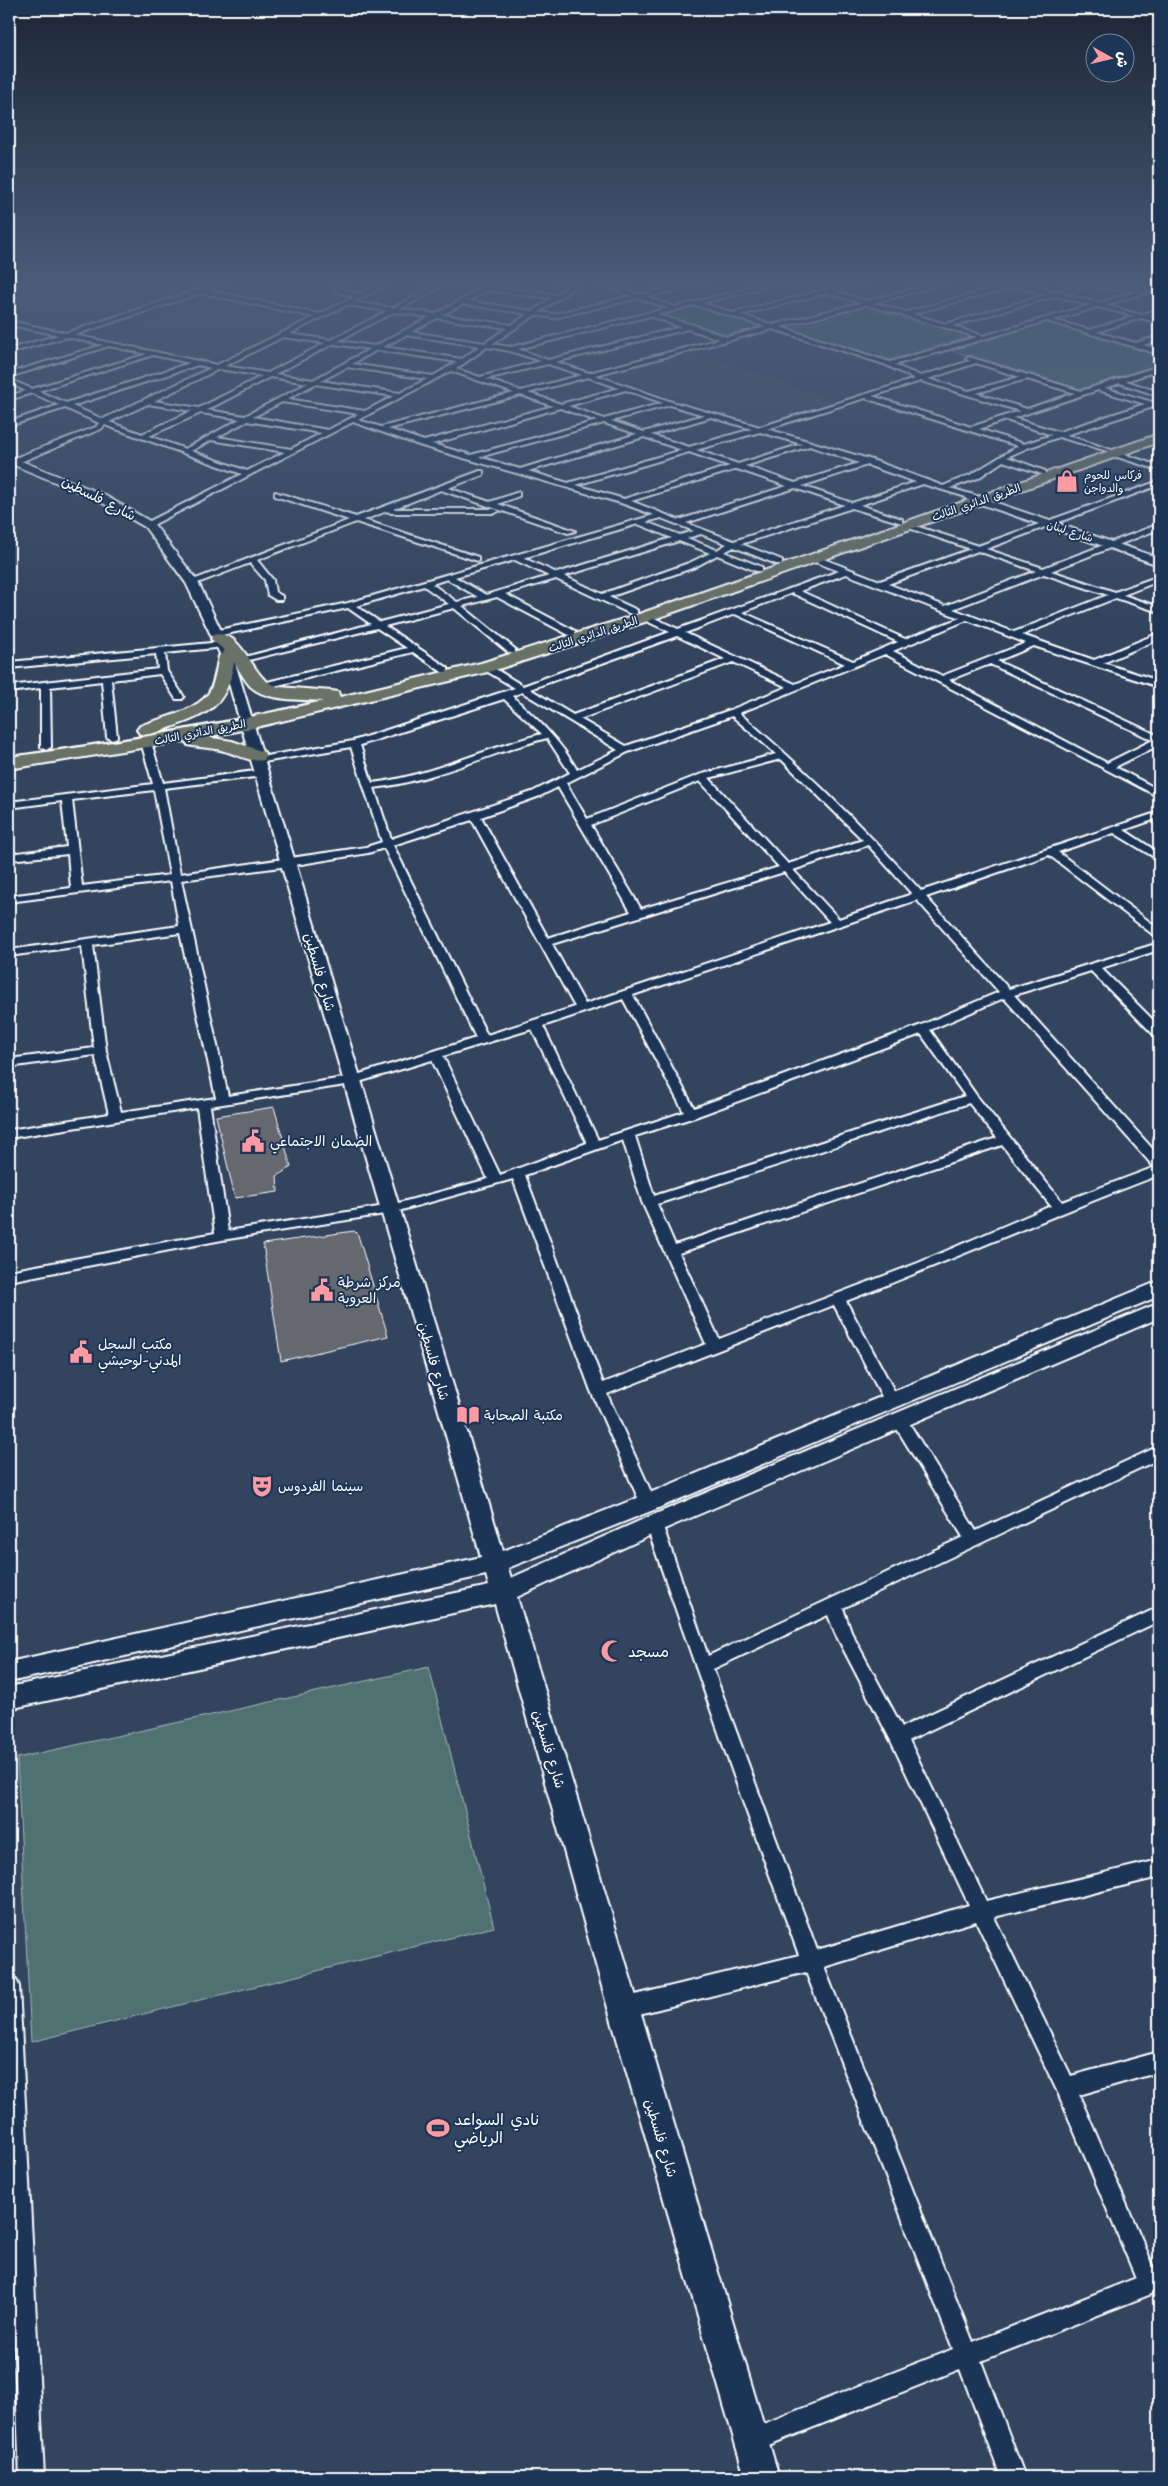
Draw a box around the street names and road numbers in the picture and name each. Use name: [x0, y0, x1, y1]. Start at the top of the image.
street label: شارع فلسطين: [58, 471, 140, 527]
street label: الطريق الدائري الثالث: [930, 479, 1023, 527]
street label: شارع لبنان: [1044, 516, 1095, 548]
street label: الطريق الدائري الثالث: [546, 612, 640, 658]
street label: الطريق الدائري الثالث: [153, 715, 247, 751]
street label: شارع فلسطين: [297, 930, 341, 1014]
street label: شارع فلسطين: [411, 1319, 455, 1403]
street label: شارع فلسطين: [526, 1707, 570, 1791]
street label: شارع فلسطين: [638, 2096, 682, 2180]

